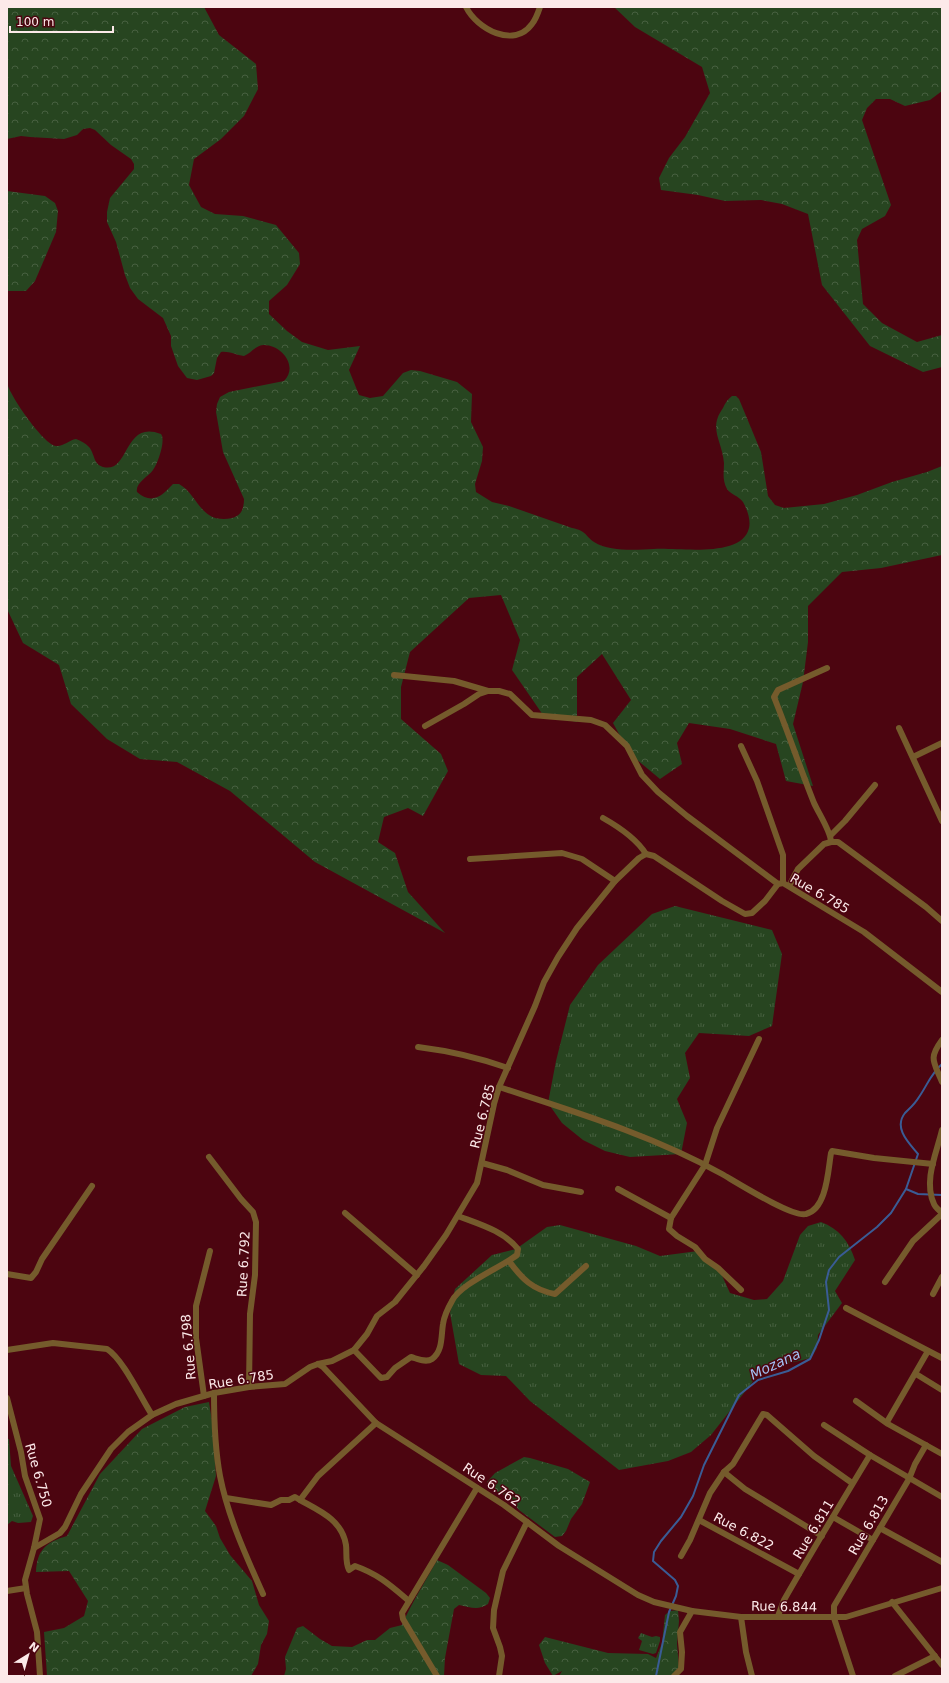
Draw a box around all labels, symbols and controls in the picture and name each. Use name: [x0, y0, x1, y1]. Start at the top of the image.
scale bar: [10, 8, 113, 34]
text: 100 m: [16, 15, 54, 29]
street label: Rue 6.785: [787, 870, 852, 916]
street label: Rue 6.785: [467, 1082, 498, 1150]
street label: Rue 6.792: [234, 1231, 253, 1297]
street label: Rue 6.798: [178, 1313, 199, 1381]
water label: Mozana: [747, 1345, 803, 1383]
street label: Rue 6.785: [207, 1367, 275, 1392]
street label: Rue 6.750: [22, 1441, 55, 1509]
street label: Rue 6.762: [460, 1460, 523, 1509]
street label: Rue 6.813: [845, 1493, 891, 1558]
street label: Rue 6.811: [790, 1497, 837, 1561]
street label: Rue 6.822: [711, 1509, 776, 1554]
street label: Rue 6.844: [751, 1598, 817, 1615]
north arrow: [8, 1635, 48, 1675]
text: N: [26, 1639, 41, 1655]

